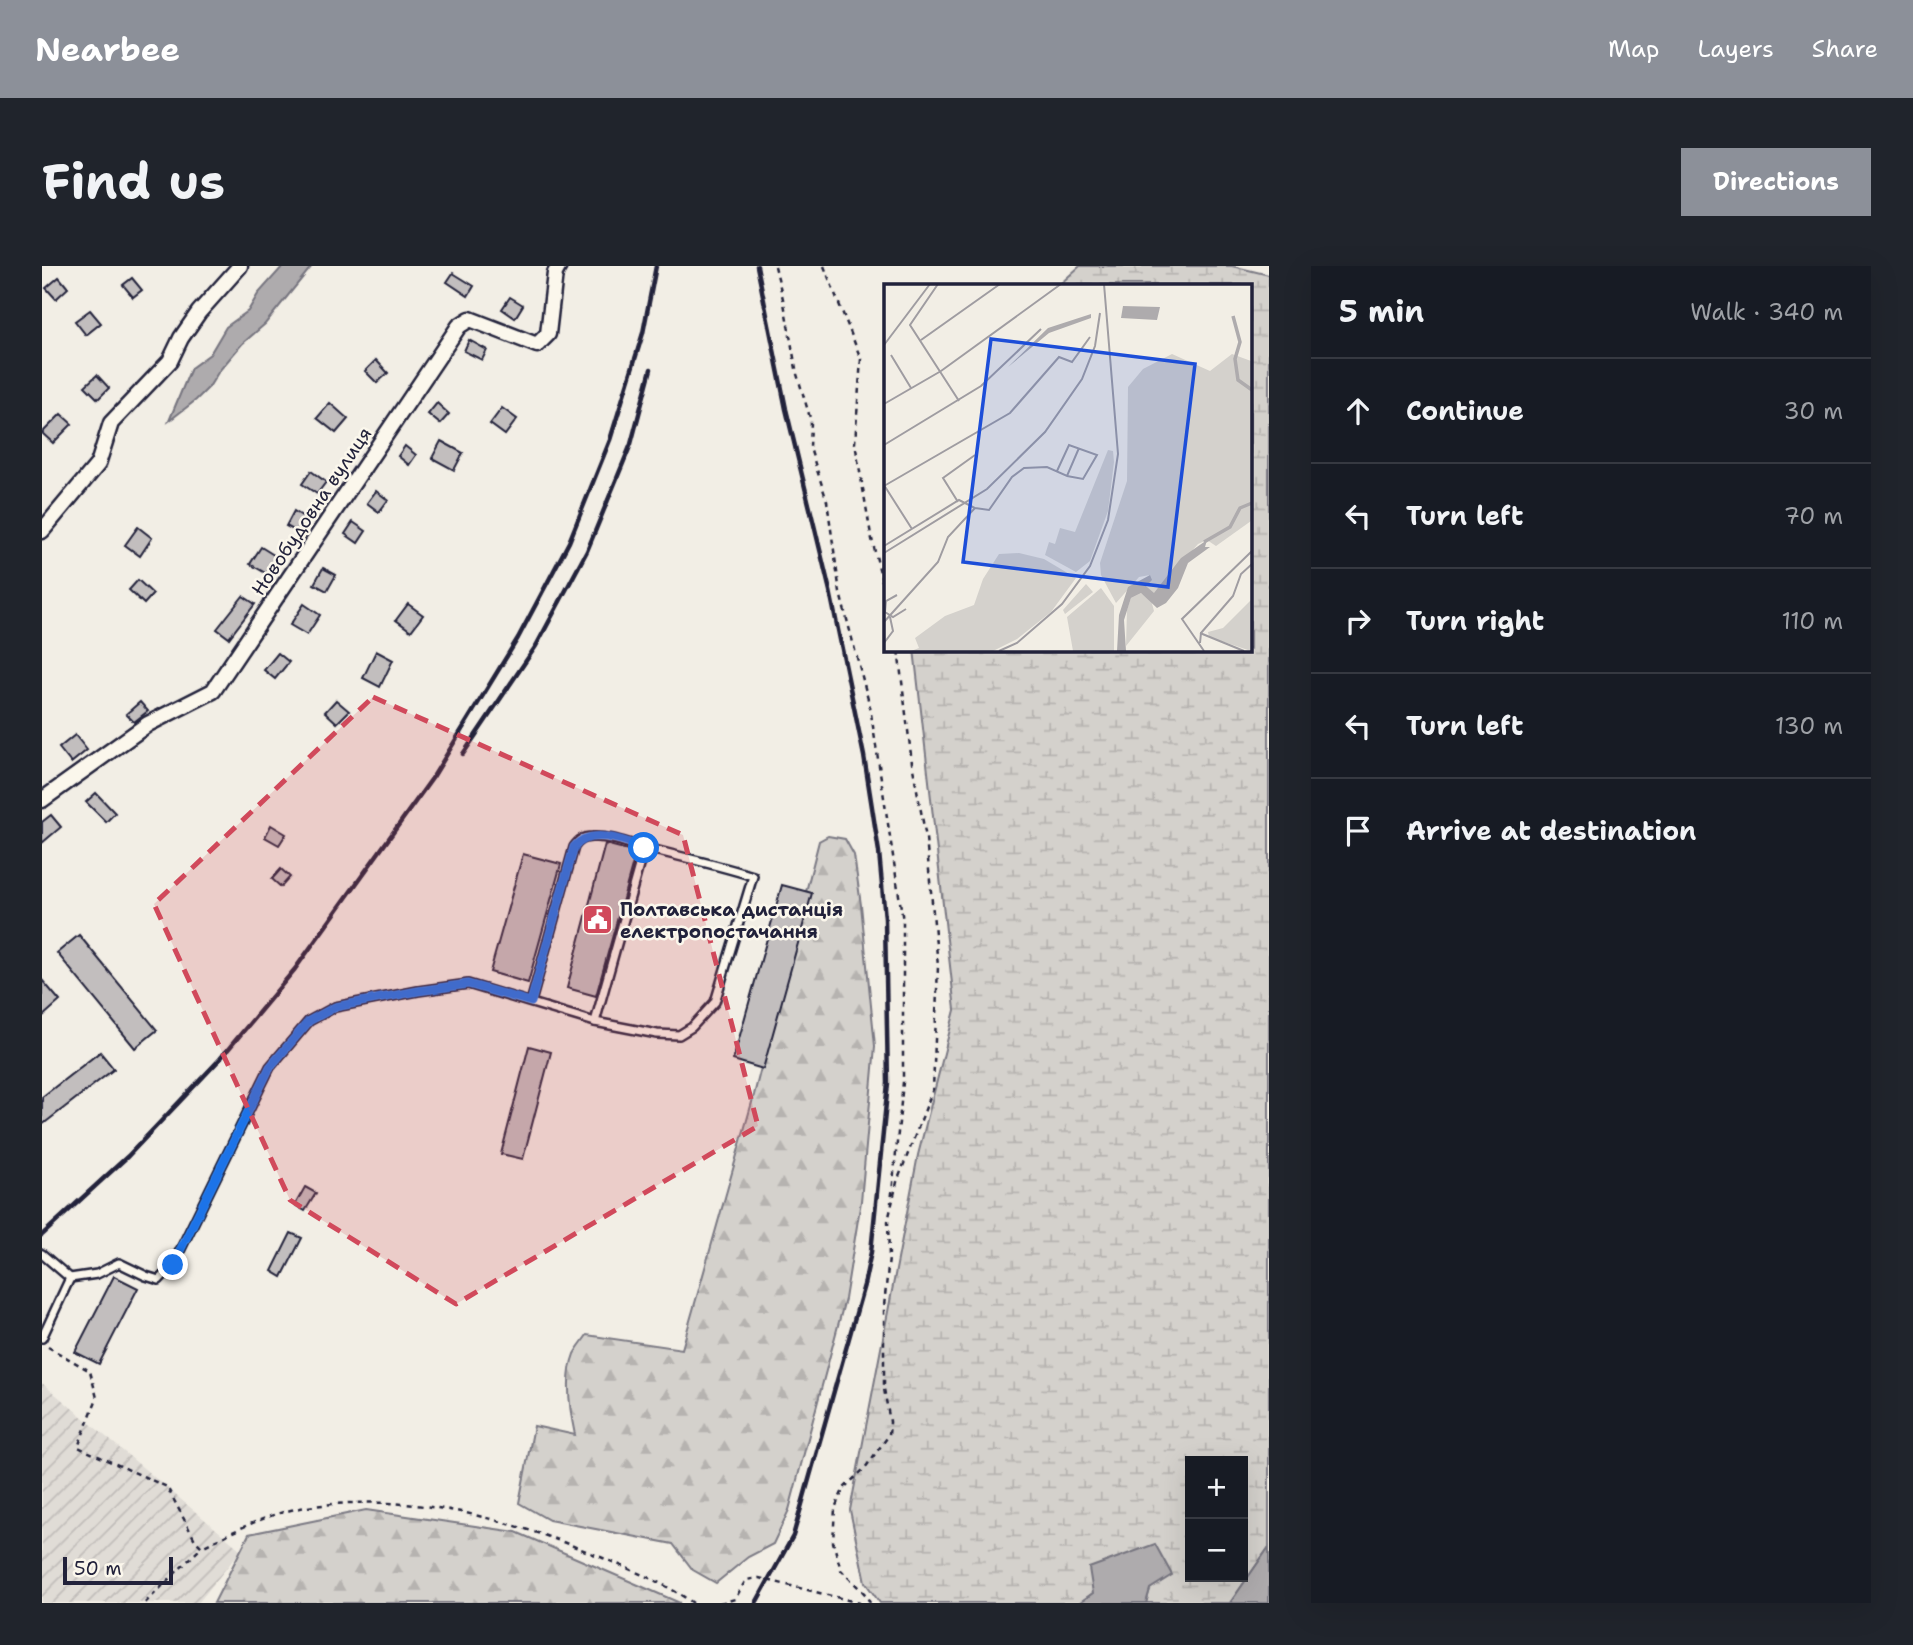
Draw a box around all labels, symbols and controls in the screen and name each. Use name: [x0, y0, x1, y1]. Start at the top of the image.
text: Nearbee: [35, 27, 180, 72]
text: Map: [1608, 33, 1659, 65]
text: Layers: [1697, 33, 1774, 65]
text: Share: [1812, 33, 1878, 65]
button: Directions: [1681, 148, 1871, 216]
text: Find us: [42, 149, 225, 215]
inset map: [884, 284, 1252, 651]
text: 5 min: [1339, 291, 1424, 332]
text: Walk · 340 m: [1690, 297, 1843, 327]
icon: ahead: [1339, 392, 1377, 430]
text: Continue: [1406, 393, 1524, 428]
text: 30 m: [1784, 396, 1843, 426]
street label: Новобудовна вулиця: [246, 422, 377, 600]
icon: left: [1339, 497, 1377, 535]
text: Turn left: [1406, 498, 1523, 533]
text: 70 m: [1784, 501, 1843, 531]
icon: right: [1339, 602, 1377, 640]
text: Turn right: [1406, 603, 1544, 638]
text: 110 m: [1781, 606, 1843, 636]
icon: left: [1339, 707, 1377, 745]
text: Turn left: [1406, 708, 1523, 743]
text: 130 m: [1775, 711, 1843, 741]
icon: arrive: [1339, 812, 1377, 850]
text: Arrive at destination: [1406, 813, 1696, 848]
route start: [628, 832, 659, 863]
place label: Полтавська дистанція електропостачання: [620, 897, 843, 944]
public building icon: Полтавська дистанція електропостачання: [580, 903, 614, 937]
route end: [157, 1249, 188, 1280]
map controls: [1185, 1456, 1248, 1582]
button: +: [1185, 1456, 1248, 1519]
button: −: [1185, 1519, 1248, 1582]
scale bar: [63, 1554, 173, 1586]
text: 50 m: [74, 1556, 122, 1581]

